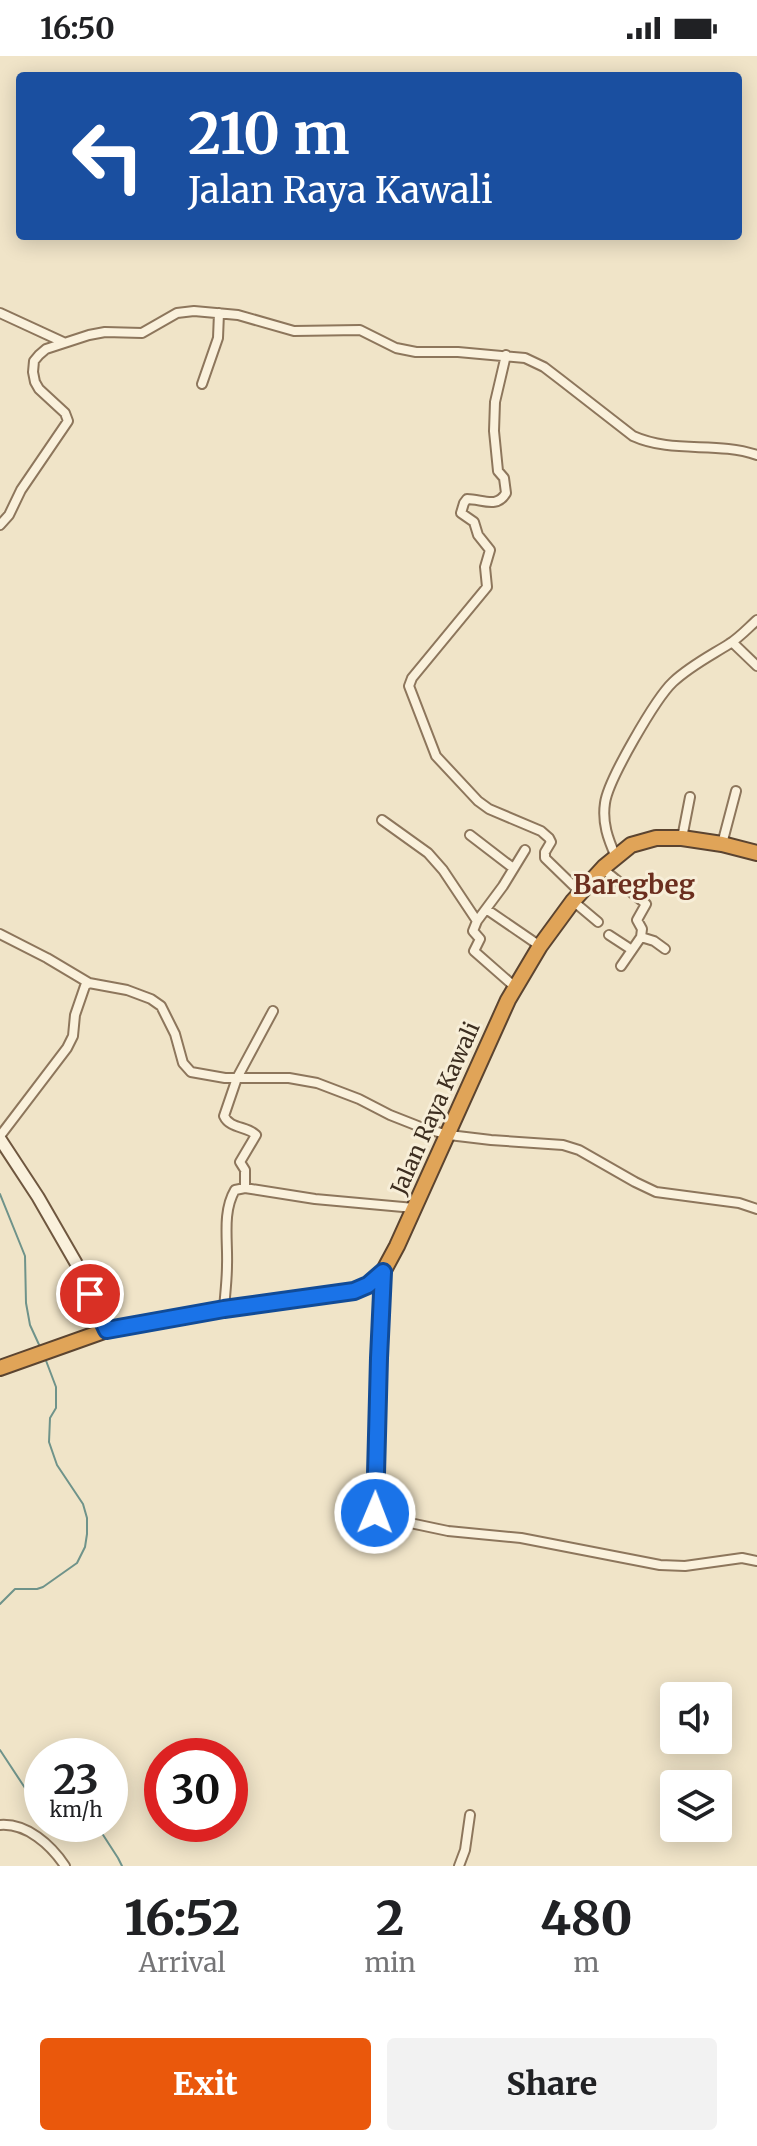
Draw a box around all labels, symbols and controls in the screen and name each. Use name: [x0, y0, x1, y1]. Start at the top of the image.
text: 16:50: [40, 9, 115, 47]
text: 210 m: [188, 99, 350, 169]
icon: left: [56, 104, 160, 208]
text: Jalan Raya Kawali: [188, 168, 493, 213]
district label: Baregbeg: [573, 868, 695, 901]
street label: Jalan Raya Kawali: [384, 1017, 486, 1200]
pin: [56, 1260, 124, 1328]
icon: arrive: [68, 1272, 112, 1316]
position arrow: [333, 1471, 417, 1555]
map controls: [660, 1682, 732, 1842]
button: sound: [660, 1682, 732, 1754]
speed limit sign: 30: [144, 1738, 248, 1842]
text: 23: [53, 1755, 99, 1805]
button: layers: [660, 1770, 732, 1842]
text: km/h: [50, 1797, 102, 1822]
text: 16:52: [124, 1888, 240, 1948]
text: 2: [376, 1888, 404, 1948]
text: 480: [540, 1888, 633, 1948]
text: Arrival: [139, 1946, 226, 1979]
text: min: [364, 1946, 416, 1979]
text: m: [573, 1946, 599, 1979]
button: Exit: [40, 2038, 371, 2130]
button: Share: [387, 2038, 717, 2130]

